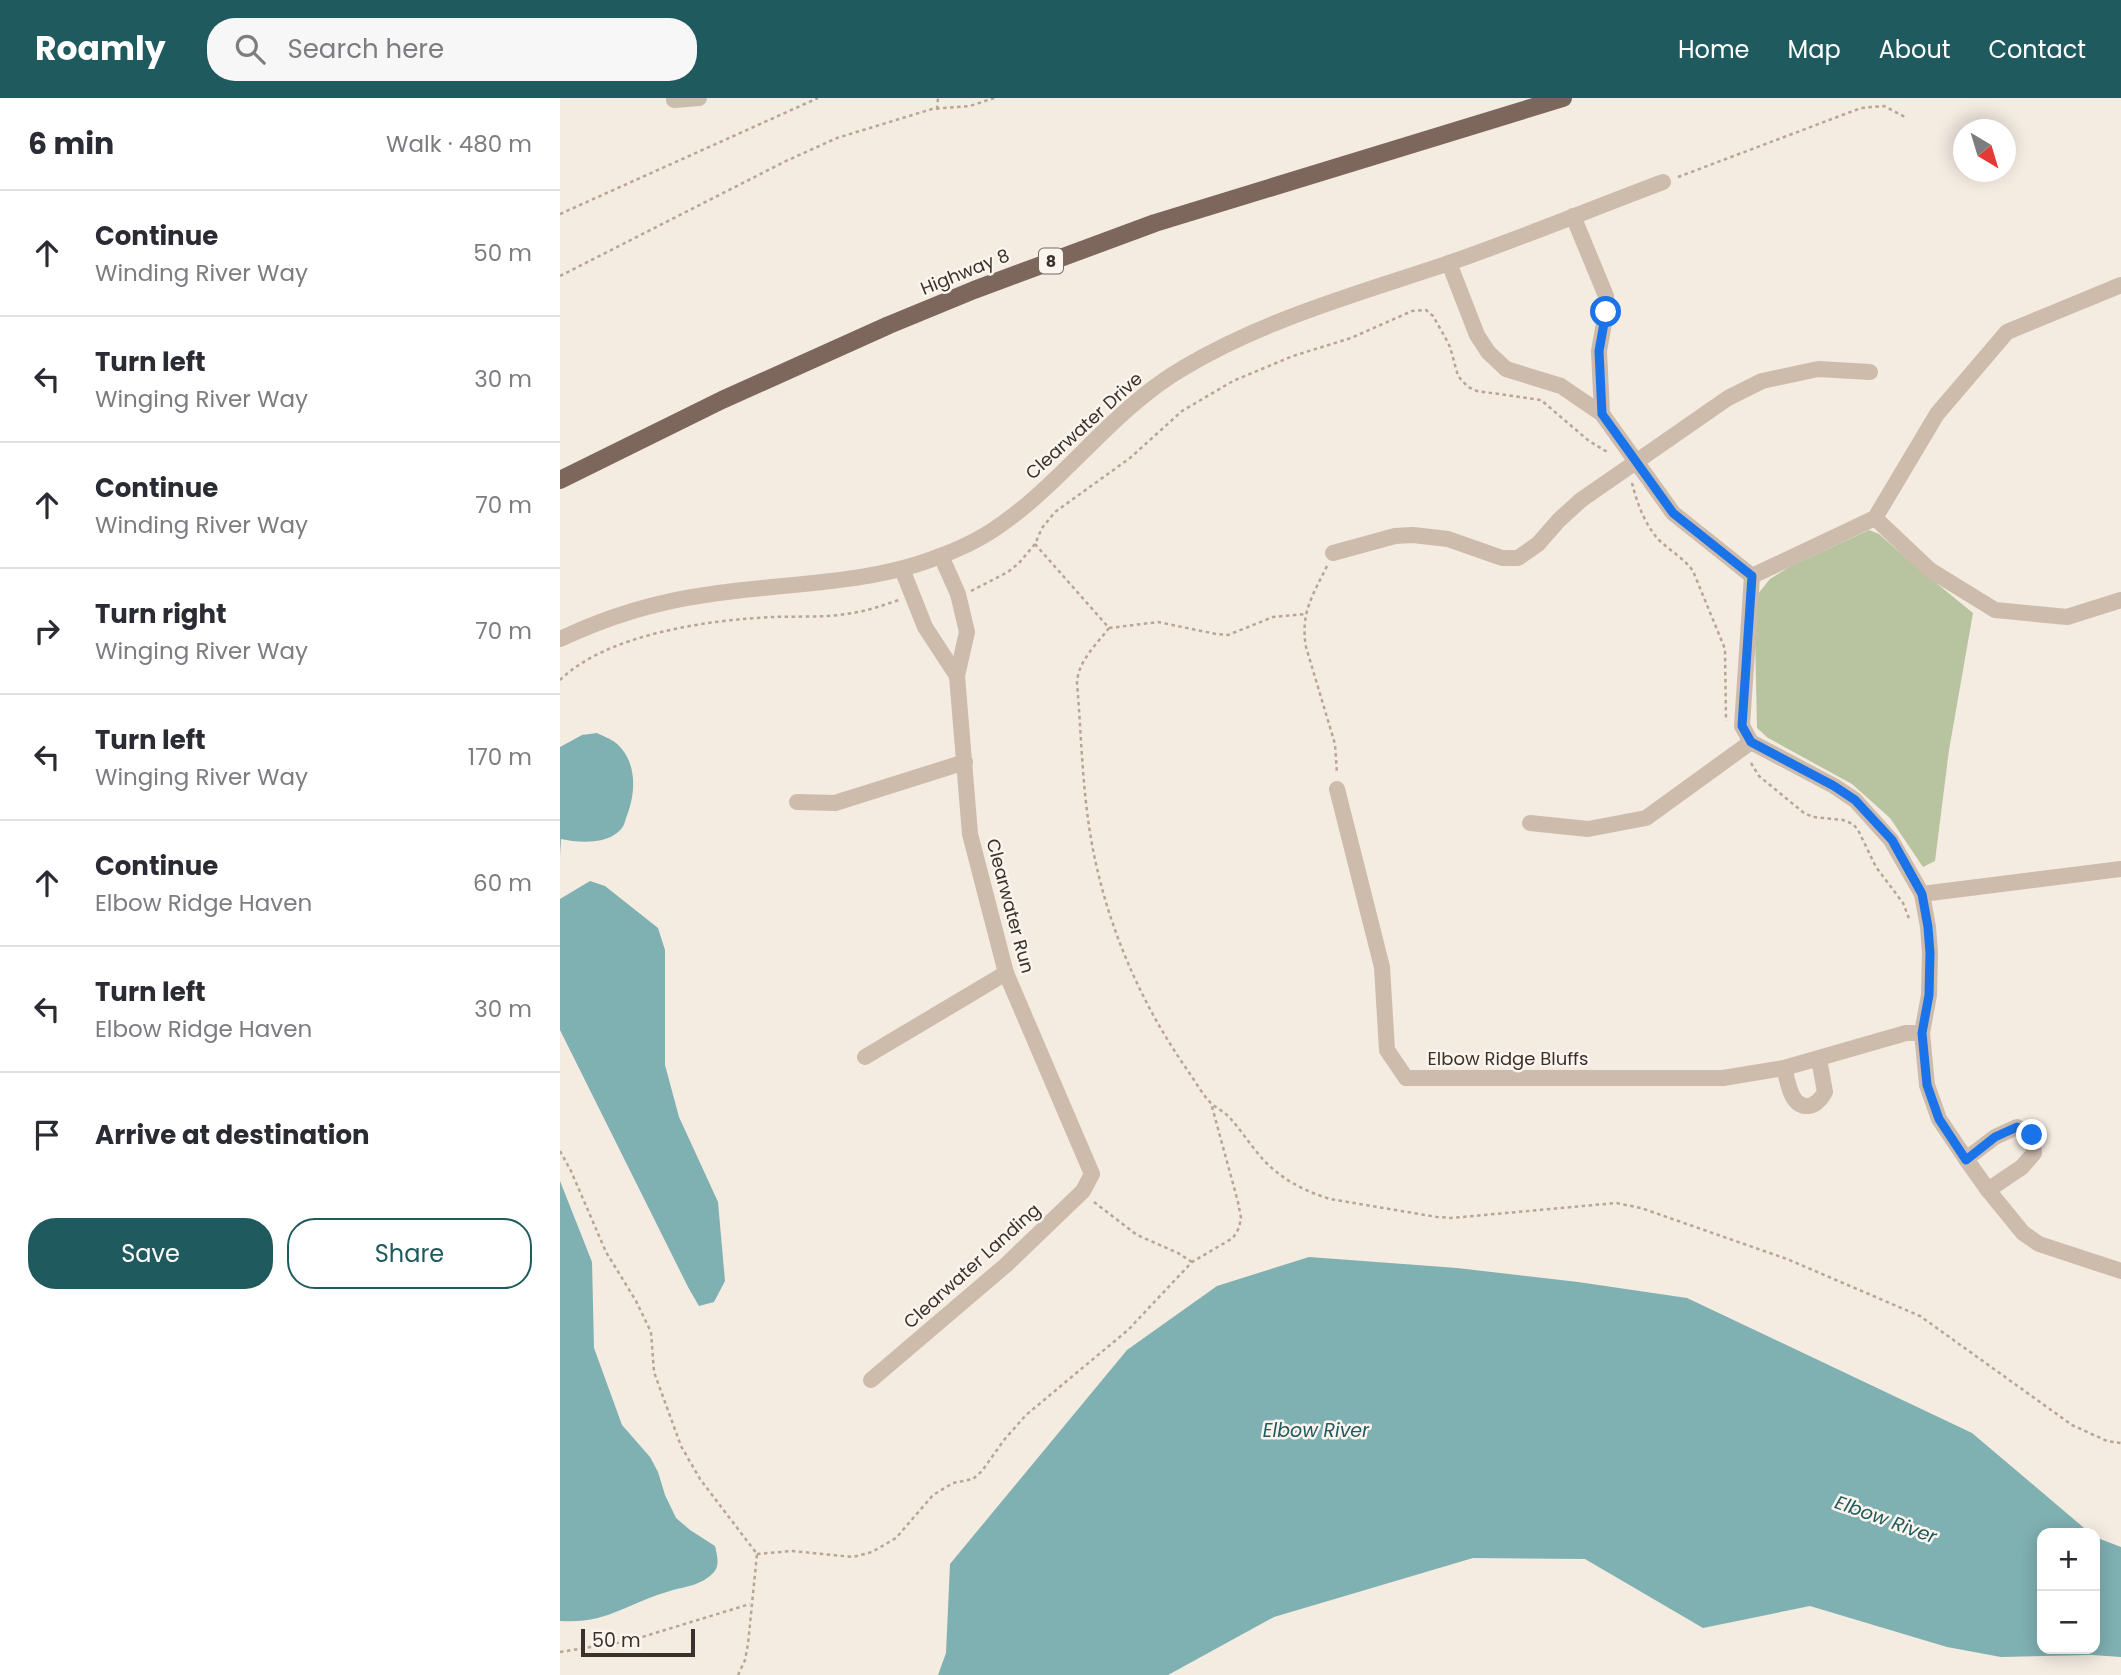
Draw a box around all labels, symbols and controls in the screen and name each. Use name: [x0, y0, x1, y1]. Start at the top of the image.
search box: [207, 18, 697, 81]
text: Roamly: [35, 25, 165, 72]
icon: search: [231, 30, 269, 68]
text: Search here: [287, 31, 444, 67]
text: Home: [1678, 33, 1750, 66]
text: Map: [1788, 33, 1841, 66]
text: About: [1879, 33, 1950, 66]
text: Contact: [1988, 33, 2086, 66]
north arrow: [1953, 119, 2016, 182]
text: 6 min: [28, 122, 114, 165]
text: Walk · 480 m: [386, 128, 532, 160]
text: Continue: [95, 218, 218, 254]
icon: ahead: [28, 234, 66, 272]
text: 50 m: [473, 237, 532, 269]
street label: Highway 8: [917, 242, 1013, 301]
road number: 8: [1039, 248, 1063, 274]
text: Winding River Way: [95, 257, 308, 289]
route start: [1590, 296, 1621, 327]
text: Turn left: [95, 344, 206, 380]
icon: left: [28, 360, 66, 398]
text: 30 m: [474, 363, 532, 395]
street label: Clearwater Drive: [1020, 366, 1148, 485]
text: Winging River Way: [95, 383, 308, 415]
text: Continue: [95, 470, 218, 506]
icon: ahead: [28, 486, 66, 524]
text: 70 m: [475, 489, 532, 521]
text: Winding River Way: [95, 509, 308, 541]
text: Turn right: [95, 596, 227, 632]
icon: right: [28, 612, 66, 650]
text: 70 m: [475, 615, 532, 647]
text: Winging River Way: [95, 635, 308, 667]
text: Turn left: [95, 722, 206, 758]
icon: left: [28, 738, 66, 776]
text: 170 m: [468, 741, 532, 773]
text: Winging River Way: [95, 761, 308, 793]
street label: Clearwater Run: [980, 836, 1040, 976]
text: Continue: [95, 848, 218, 884]
icon: ahead: [28, 864, 66, 902]
text: 60 m: [473, 867, 532, 899]
text: Elbow Ridge Haven: [95, 887, 312, 919]
text: Turn left: [95, 974, 206, 1010]
icon: left: [28, 990, 66, 1028]
text: 30 m: [474, 993, 532, 1025]
text: Elbow Ridge Haven: [95, 1013, 312, 1045]
street label: Elbow Ridge Bluffs: [1428, 1046, 1588, 1071]
icon: arrive: [28, 1116, 66, 1154]
text: Arrive at destination: [95, 1117, 370, 1153]
route end: [2016, 1119, 2047, 1150]
street label: Clearwater Landing: [898, 1197, 1046, 1334]
button: Save: [28, 1218, 273, 1289]
button: Share: [287, 1218, 532, 1289]
water label: Elbow River: [1263, 1417, 1370, 1444]
water label: Elbow River: [1831, 1489, 1941, 1551]
map controls: [2037, 1528, 2100, 1654]
button: +: [2037, 1528, 2100, 1591]
button: −: [2037, 1591, 2100, 1654]
scale bar: [581, 1626, 695, 1658]
text: 50 m: [592, 1627, 641, 1654]

